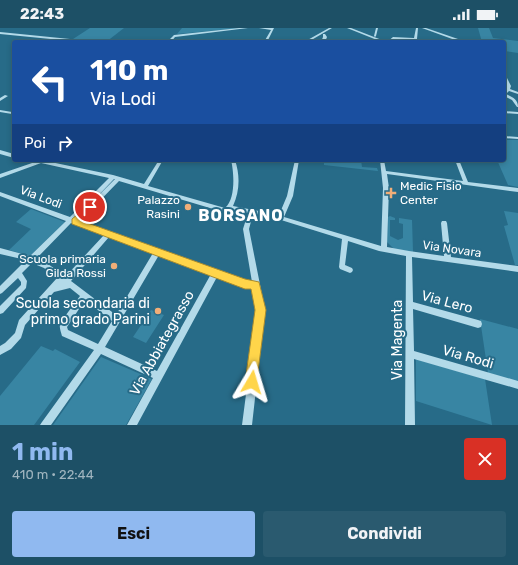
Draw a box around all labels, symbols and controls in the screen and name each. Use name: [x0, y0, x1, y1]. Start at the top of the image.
text: 22:43: [20, 5, 64, 23]
text: 110 m: [90, 54, 168, 87]
icon: left: [24, 56, 76, 108]
text: Via Lodi: [90, 88, 156, 110]
icon: right: [54, 132, 76, 154]
text: Poi: [24, 134, 46, 152]
place label: Medic Fisio Center: [400, 179, 462, 207]
street label: Via Lodi: [18, 183, 64, 211]
marker: Medic Fisio Center: [385, 187, 397, 199]
pin: [73, 190, 107, 224]
place label: Palazzo Rasini: [137, 193, 180, 221]
icon: arrive: [79, 196, 101, 218]
marker: Palazzo Rasini: [183, 202, 193, 212]
district label: BORSANO: [198, 206, 284, 225]
street label: Via Novara: [422, 238, 482, 260]
place label: Scuola primaria Gilda Rossi: [19, 252, 106, 280]
marker: Scuola primaria Gilda Rossi: [109, 261, 119, 271]
street label: Via Lero: [419, 287, 475, 317]
street label: Via Abbiategrasso: [126, 288, 198, 398]
place label: Scuola secondaria di primo grado Parini: [16, 295, 150, 328]
street label: Via Magenta: [389, 300, 406, 380]
marker: Scuola secondaria di primo grado Parini: [153, 306, 163, 316]
street label: Via Rodi: [440, 342, 496, 372]
position arrow: [231, 361, 273, 403]
text: 1 min: [12, 438, 73, 466]
button: close: [464, 438, 506, 480]
text: 410 m · 22:44: [12, 467, 94, 482]
button: Esci: [12, 511, 255, 557]
button: Condividi: [263, 511, 506, 557]

